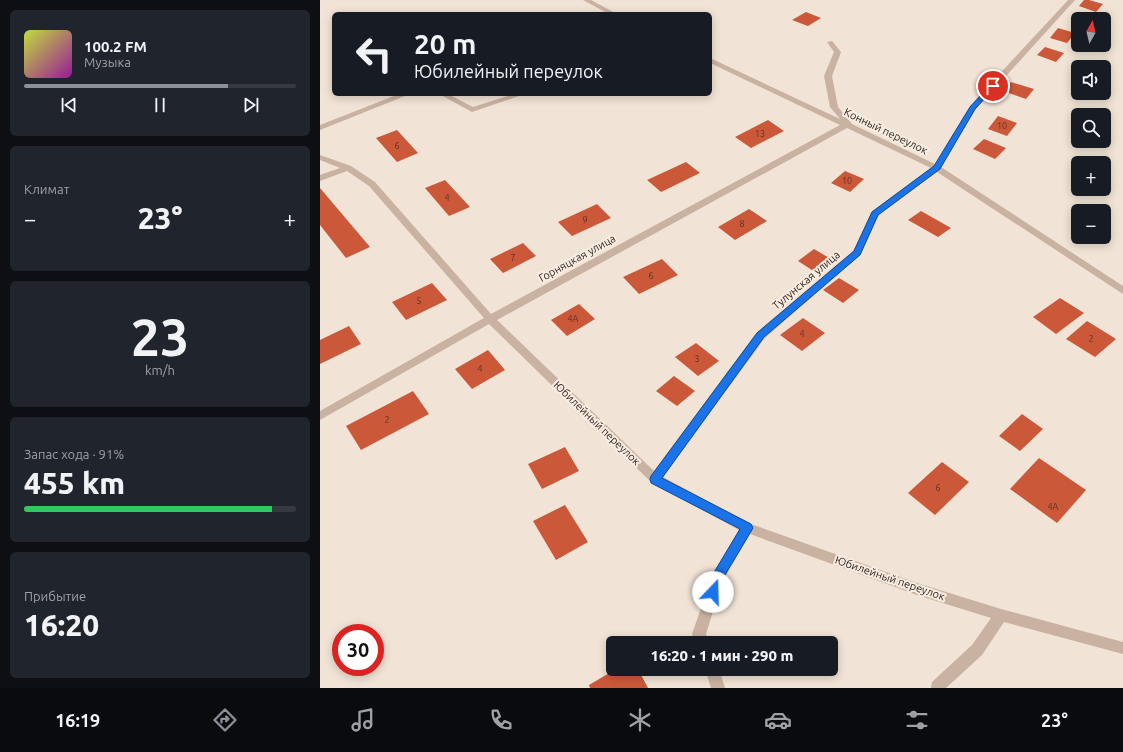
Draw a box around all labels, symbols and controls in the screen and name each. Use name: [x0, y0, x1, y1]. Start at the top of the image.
north arrow: [1071, 12, 1111, 52]
map controls: [1071, 12, 1111, 244]
icon: left: [348, 28, 400, 80]
text: 20 m: [414, 28, 476, 59]
text: 100.2 FM: [84, 38, 147, 55]
text: Музыка: [84, 55, 131, 69]
button: sound: [1071, 60, 1111, 100]
text: Юбилейный переулок: [414, 61, 603, 81]
pin: [976, 69, 1010, 103]
icon: arrive: [982, 75, 1004, 97]
icon: previous: [58, 94, 80, 116]
icon: pause: [149, 94, 171, 116]
icon: next: [240, 94, 262, 116]
street label: Конный переулок: [842, 106, 930, 157]
button: search: [1071, 108, 1111, 148]
house number: 10: [997, 121, 1007, 131]
house number: 13: [755, 129, 765, 139]
house number: 6: [394, 141, 400, 151]
button: +: [1071, 156, 1111, 196]
house number: 10: [842, 176, 852, 186]
text: Климат: [24, 182, 69, 196]
house number: 4: [444, 193, 450, 203]
text: 23°: [138, 201, 182, 235]
button: −: [1071, 204, 1111, 244]
text: −: [24, 206, 36, 231]
text: +: [284, 206, 296, 231]
house number: 9: [582, 215, 588, 225]
house number: 8: [739, 219, 745, 229]
street label: Горняцкая улица: [537, 232, 617, 284]
street label: Тулунская улица: [770, 248, 842, 312]
house number: 7: [510, 253, 516, 263]
house number: 6: [648, 271, 654, 281]
house number: 5: [416, 296, 422, 306]
text: 23: [131, 308, 189, 366]
house number: 4А: [568, 314, 579, 324]
house number: 4: [799, 329, 805, 339]
house number: 2: [1088, 334, 1094, 344]
house number: 3: [694, 354, 700, 364]
text: km/h: [145, 363, 175, 377]
house number: 4: [477, 364, 483, 374]
street label: Юбилейный переулок: [551, 379, 643, 468]
house number: 2: [384, 415, 390, 425]
text: Запас хода · 91%: [24, 447, 124, 461]
text: 455 km: [24, 466, 125, 500]
house number: 6: [935, 483, 941, 493]
house number: 4А: [1048, 502, 1059, 512]
street label: Юбилейный переулок: [834, 554, 947, 603]
position arrow: [692, 571, 734, 613]
text: Прибытие: [24, 589, 86, 603]
text: 16:20: [24, 608, 99, 642]
speed limit sign: 30: [332, 624, 384, 676]
text: 16:20 · 1 мин · 290 m: [651, 647, 793, 664]
icon: directions: [211, 706, 239, 734]
icon: music: [349, 706, 377, 734]
icon: phone: [487, 706, 515, 734]
icon: climate: [626, 706, 654, 734]
icon: car: [764, 706, 792, 734]
icon: filters: [903, 706, 931, 734]
text: 16:19: [55, 710, 100, 730]
text: 23°: [1041, 710, 1068, 730]

